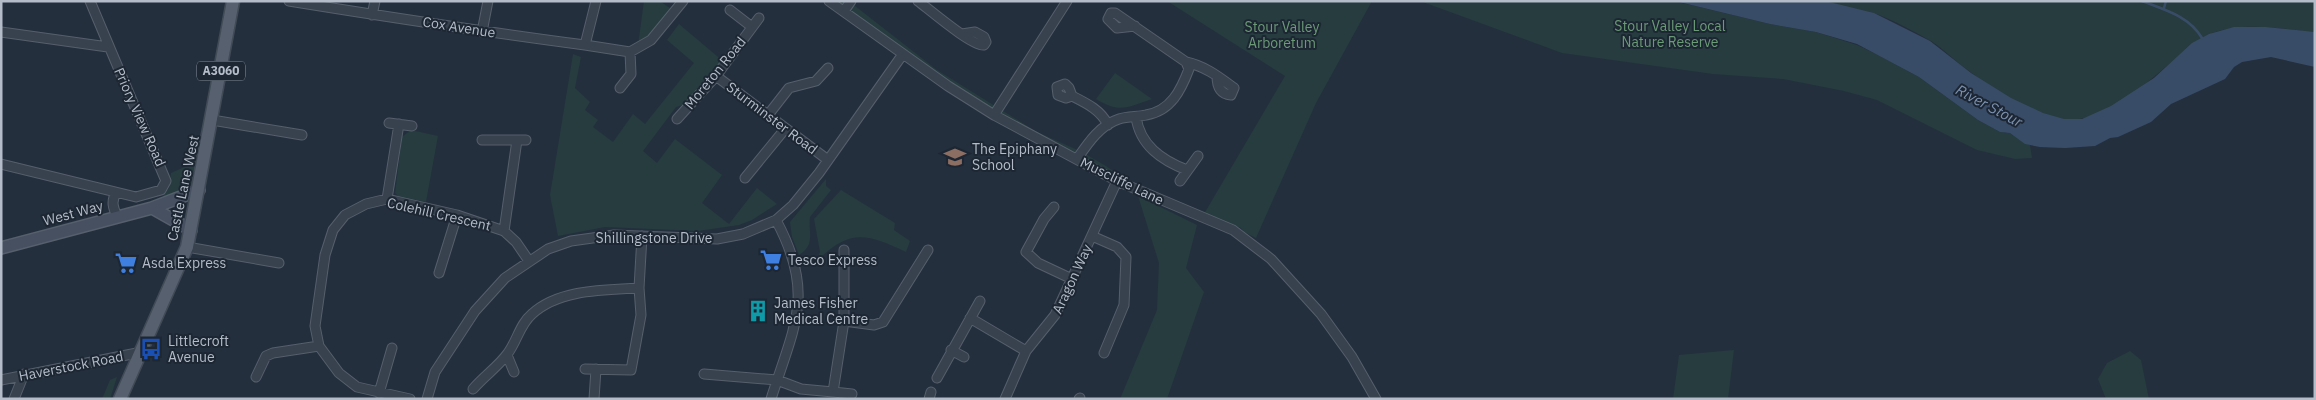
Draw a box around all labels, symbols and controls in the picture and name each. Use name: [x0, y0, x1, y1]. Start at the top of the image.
street label: Cox Avenue: [421, 12, 497, 42]
park label: Stour Valley Local Nature Reserve: [1614, 17, 1726, 51]
park label: Stour Valley Arboretum: [1245, 18, 1319, 52]
street label: Moreton Road: [680, 33, 750, 113]
road number: A3060: [197, 61, 245, 80]
street label: Priory View Road: [110, 65, 170, 169]
street label: Sturminster Road: [723, 78, 821, 158]
water label: River Stour: [1953, 80, 2026, 131]
street label: Castle Lane West: [163, 133, 203, 243]
place label: The Epiphany School: [972, 140, 1057, 174]
school or university icon: The Epiphany School: [942, 144, 968, 170]
street label: Muscliffe Lane: [1077, 153, 1167, 209]
street label: Colehill Crescent: [385, 193, 493, 235]
street label: West Way: [41, 196, 105, 230]
street label: Shillingstone Drive: [596, 229, 713, 247]
street label: Aragon Way: [1048, 241, 1096, 317]
supermarket icon: Tesco Express: [758, 247, 784, 273]
supermarket icon: Asda Express: [113, 250, 139, 276]
place label: Tesco Express: [788, 251, 878, 269]
place label: Asda Express: [142, 254, 227, 272]
place label: James Fisher Medical Centre: [774, 294, 869, 328]
building icon: James Fisher Medical Centre: [745, 298, 771, 324]
place label: Littlecroft Avenue: [168, 332, 229, 366]
bus stop icon: Littlecroft Avenue: [138, 336, 164, 362]
street label: Haverstock Road: [17, 347, 125, 385]

